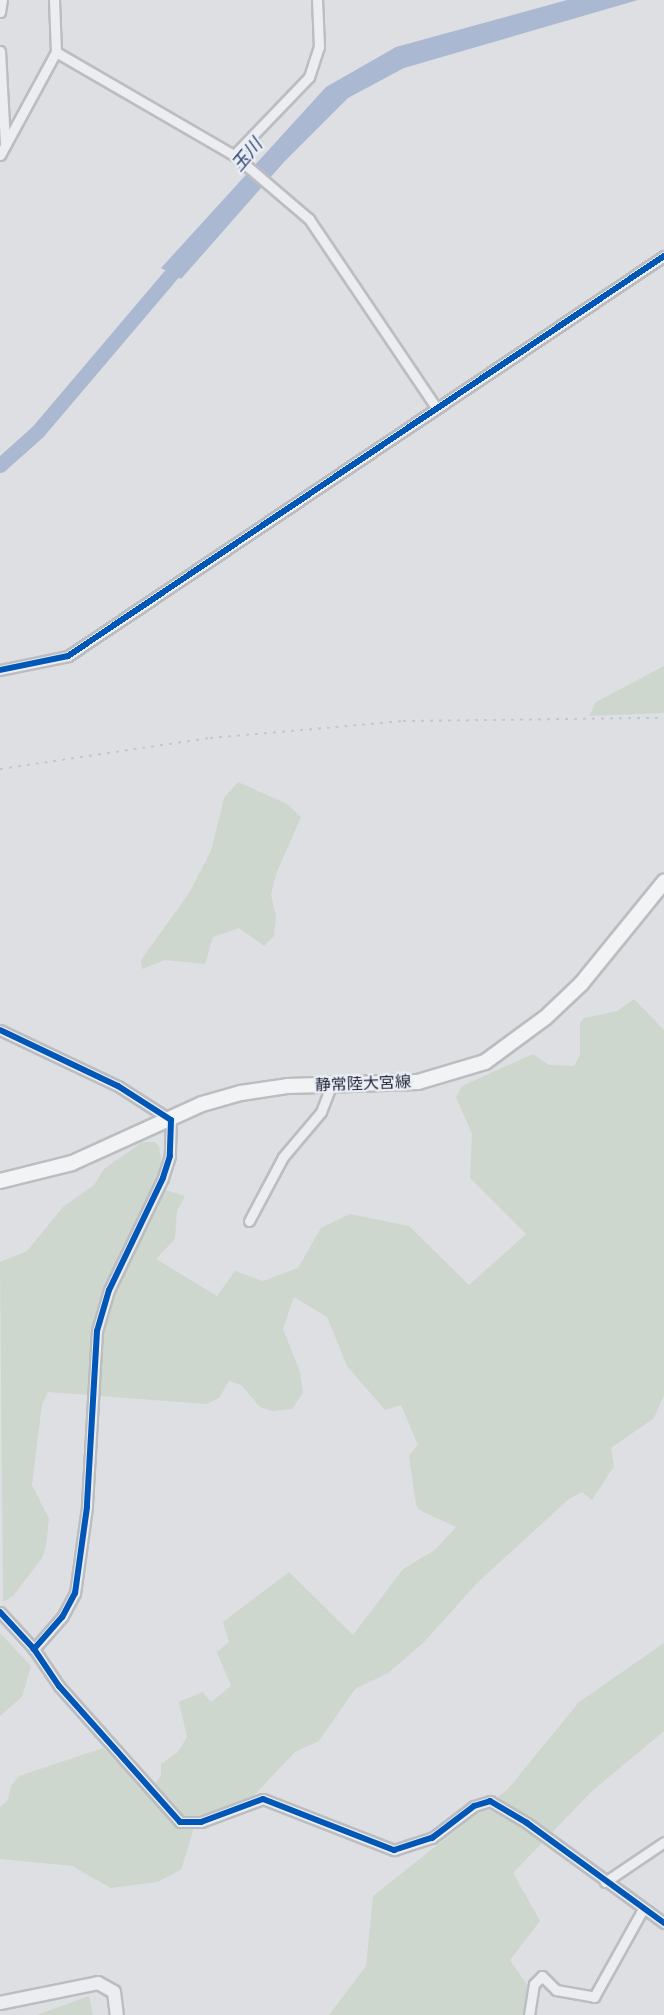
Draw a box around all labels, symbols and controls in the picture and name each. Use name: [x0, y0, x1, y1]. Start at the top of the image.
water label: 玉川: [227, 134, 267, 176]
street label: 静常陸大宮線: [315, 1073, 411, 1095]

